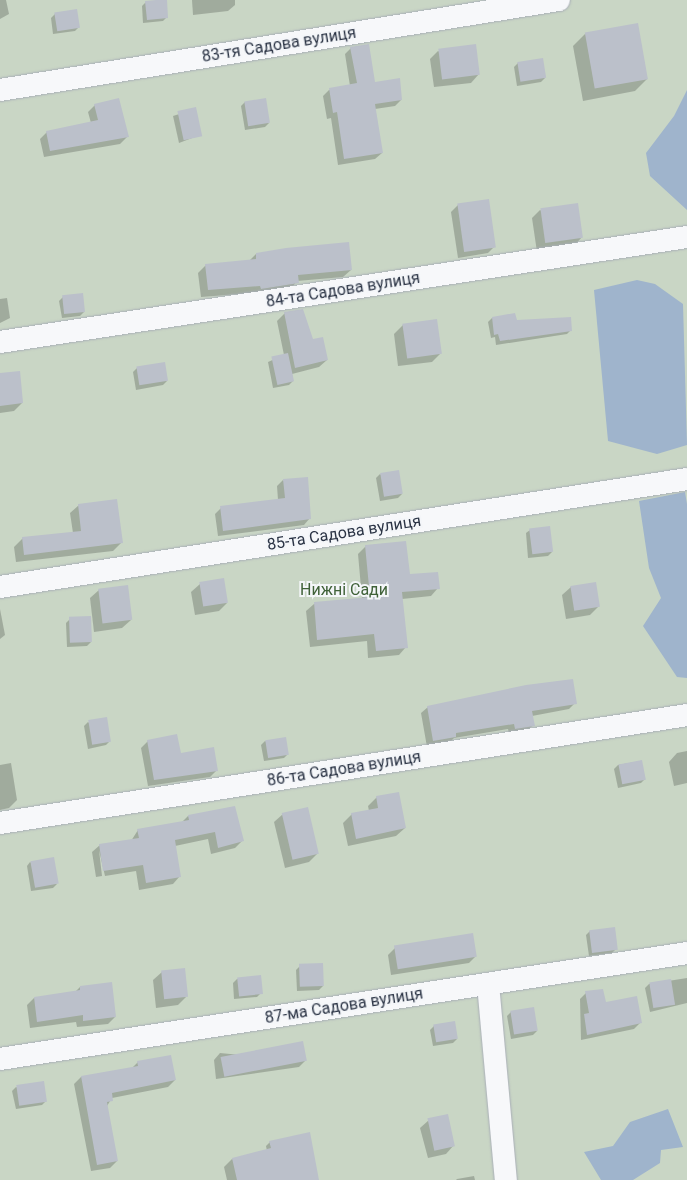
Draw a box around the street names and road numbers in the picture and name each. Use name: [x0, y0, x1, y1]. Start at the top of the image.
street label: 83-тя Садова вулиця: [201, 23, 357, 67]
street label: 84-та Садова вулиця: [265, 268, 421, 312]
street label: 85-та Садова вулиця: [266, 511, 422, 555]
street label: 86-та Садова вулиця: [266, 747, 422, 791]
street label: 87-ма Садова вулиця: [264, 984, 424, 1028]

